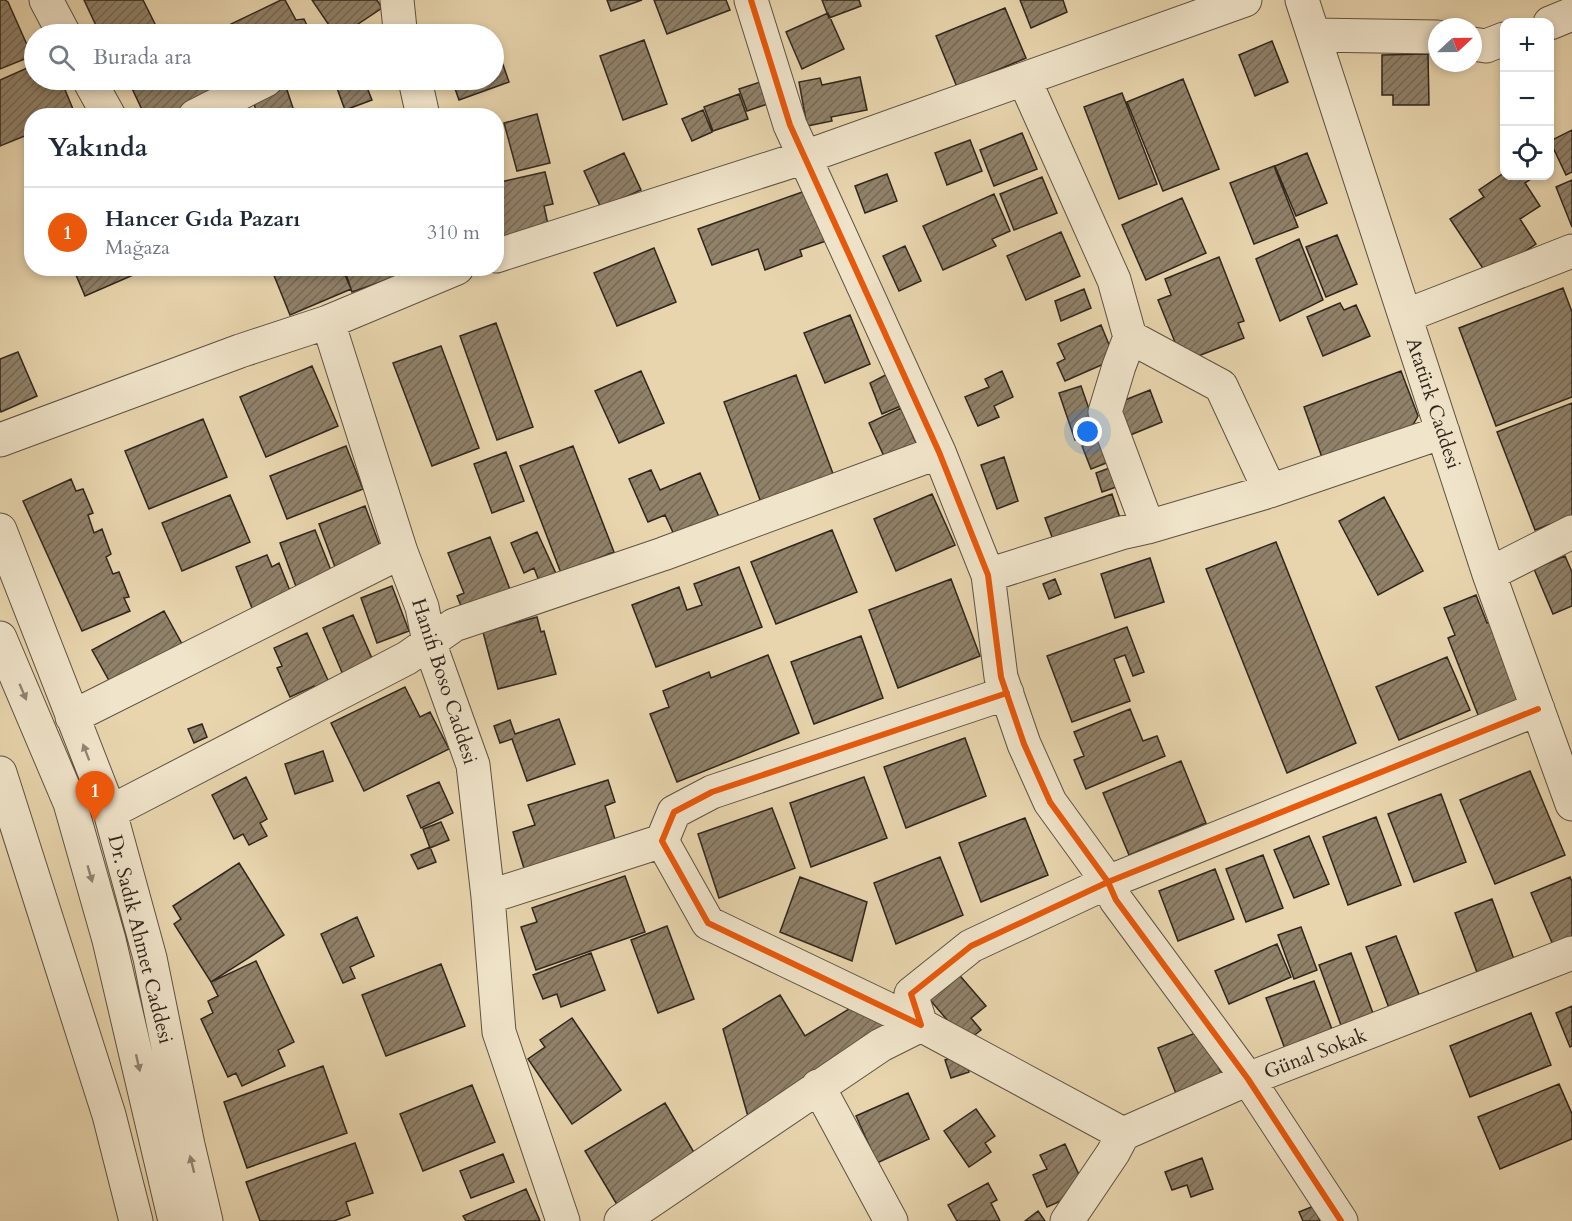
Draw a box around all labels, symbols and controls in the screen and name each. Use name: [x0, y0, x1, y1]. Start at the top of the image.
north arrow: [1428, 18, 1482, 72]
map controls: [1500, 18, 1554, 180]
button: +: [1500, 18, 1554, 72]
search box: [24, 24, 504, 90]
icon: search: [45, 41, 78, 74]
text: Burada ara: [93, 42, 192, 72]
button: −: [1500, 72, 1554, 126]
button: locate: [1500, 126, 1554, 180]
text: Yakında: [48, 130, 148, 165]
text: Hancer Gıda Pazarı: [105, 204, 300, 234]
text: 1: [62, 219, 73, 246]
text: 310 m: [427, 219, 480, 246]
text: Mağaza: [105, 234, 170, 261]
street label: Atatürk Caddesi: [1400, 334, 1468, 473]
your location: [1073, 417, 1102, 446]
street label: Hanifi Boso Caddesi: [405, 595, 484, 768]
one-way arrow: [18, 683, 28, 701]
one-way arrow: [81, 743, 91, 761]
pin: 1: [76, 772, 115, 821]
street label: Dr. Sadık Ahmet Caddesi: [101, 832, 180, 1047]
one-way arrow: [86, 865, 95, 883]
street label: Günal Sokak: [1260, 1021, 1371, 1085]
one-way arrow: [133, 1054, 143, 1072]
one-way arrow: [187, 1155, 197, 1173]

